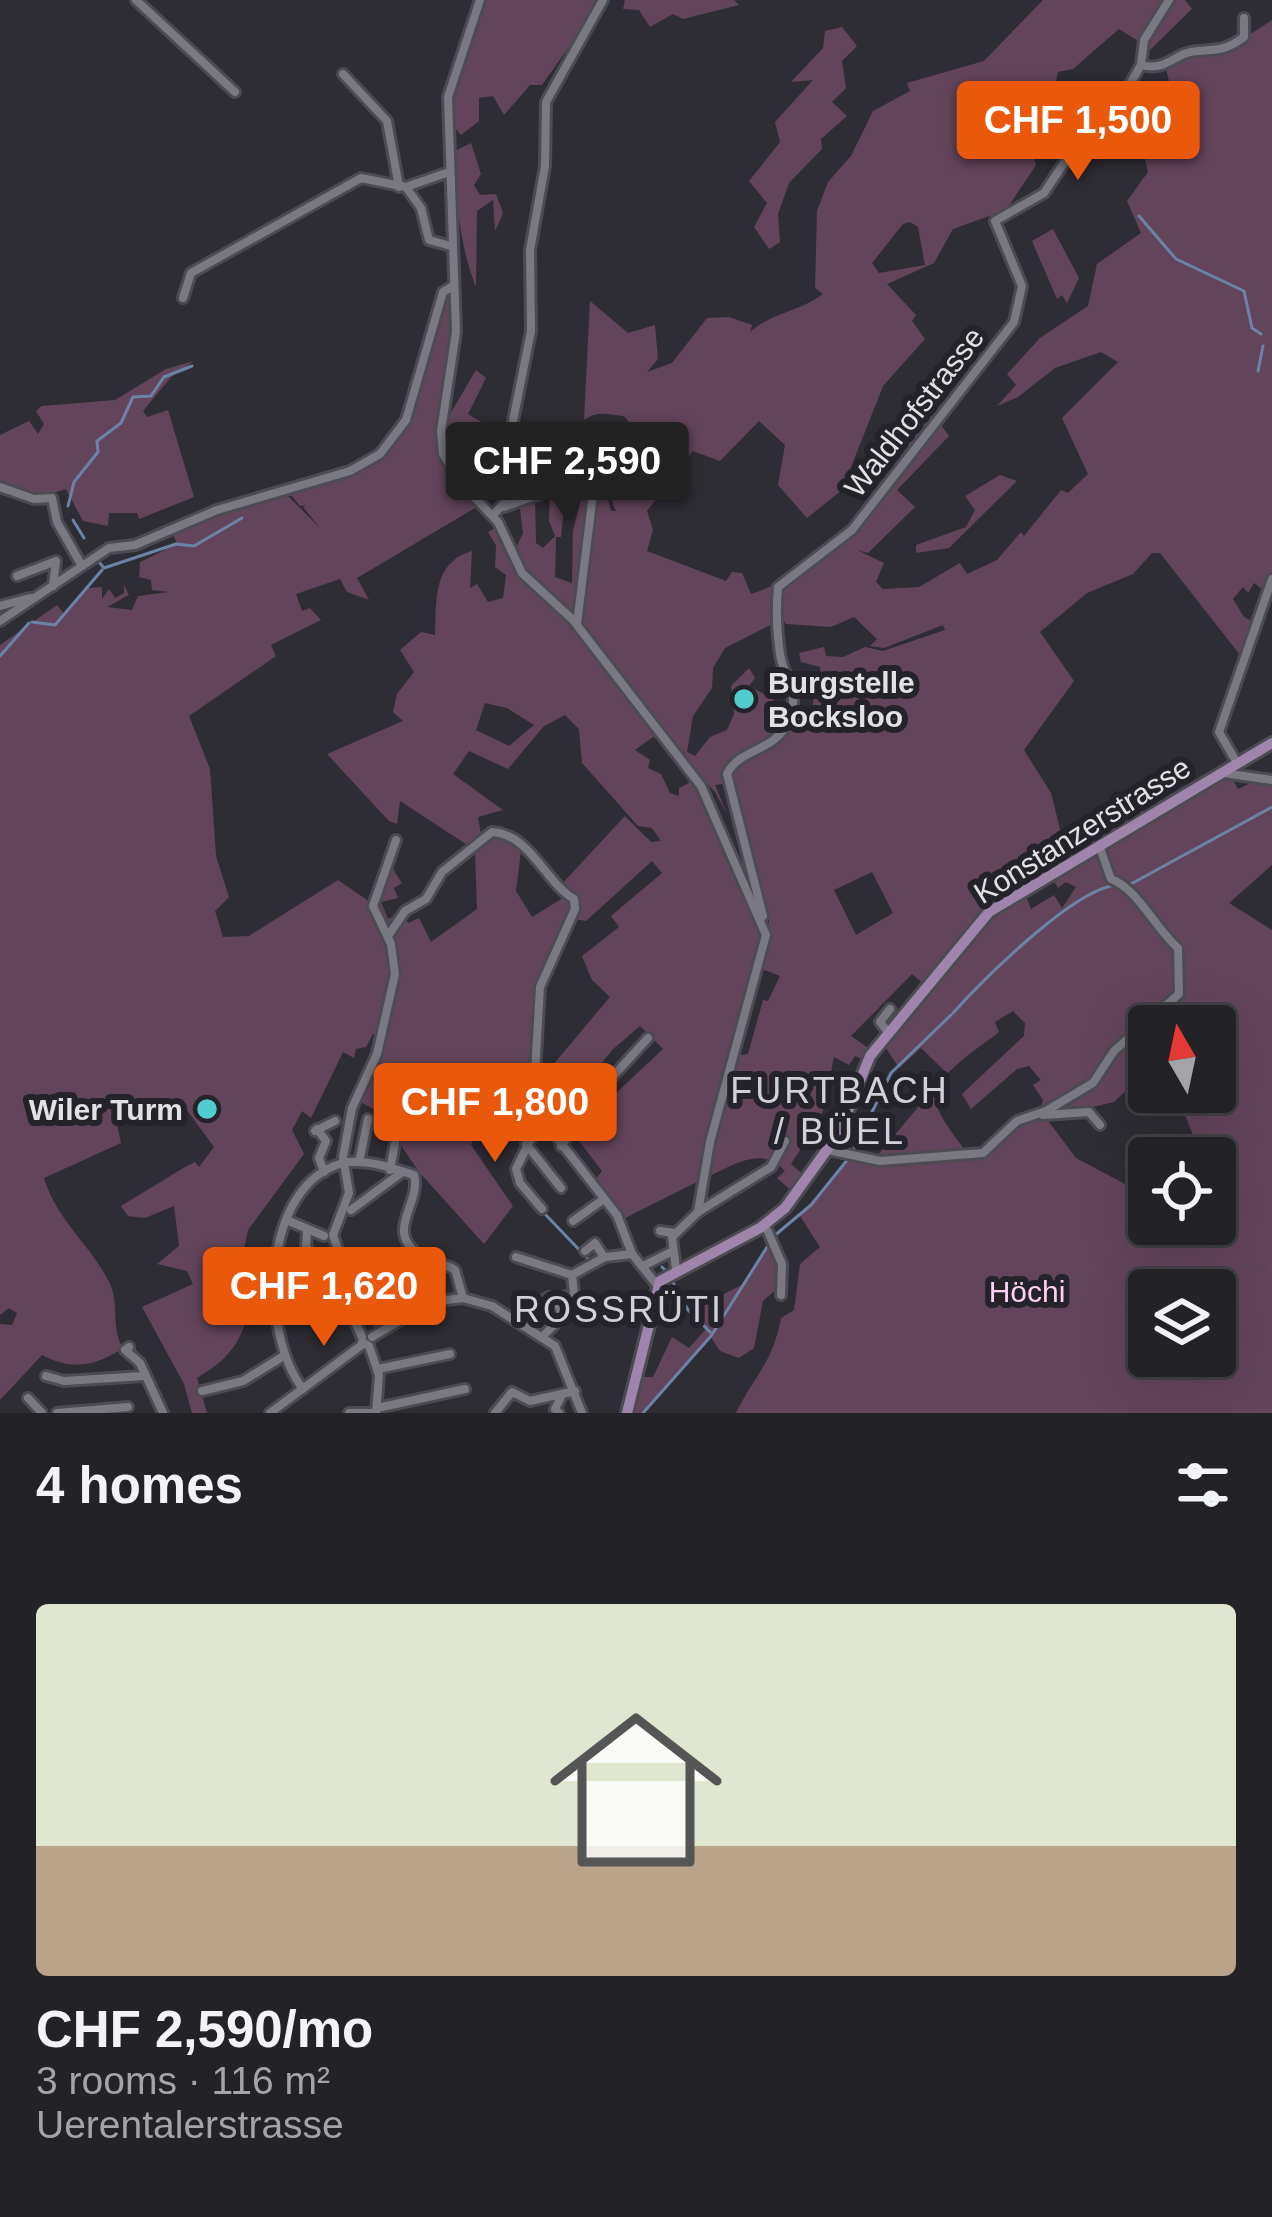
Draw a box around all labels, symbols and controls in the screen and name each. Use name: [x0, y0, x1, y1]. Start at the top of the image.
pin: CHF 1,500: [941, 81, 1215, 183]
text: CHF 1,500: [984, 98, 1172, 141]
street label: Waldhofstrasse: [838, 321, 990, 503]
pin: CHF 2,590: [430, 422, 704, 524]
text: CHF 2,590: [473, 439, 661, 482]
place label: Burgstelle Bocksloo: [768, 666, 915, 733]
marker: Burgstelle Bocksloo: [731, 686, 757, 712]
street label: Konstanzerstrasse: [968, 750, 1196, 910]
north arrow: [1128, 1005, 1236, 1113]
map controls: [1128, 1005, 1236, 1377]
pin: CHF 1,800: [358, 1063, 632, 1165]
district label: FURTBACH / BÜEL: [730, 1070, 950, 1152]
text: CHF 1,800: [401, 1080, 589, 1123]
place label: Wiler Turm: [29, 1093, 183, 1126]
marker: Wiler Turm: [194, 1096, 220, 1122]
button: locate: [1128, 1137, 1236, 1245]
pin: CHF 1,620: [187, 1247, 461, 1349]
text: CHF 1,620: [230, 1264, 418, 1307]
button: layers: [1128, 1269, 1236, 1377]
park label: Höchi: [989, 1275, 1065, 1308]
district label: ROSSRÜTI: [514, 1289, 724, 1330]
icon: filters: [1170, 1452, 1236, 1518]
text: 4 homes: [36, 1457, 243, 1514]
icon: home: [528, 1682, 744, 1898]
text: CHF 2,590/mo: [36, 2001, 373, 2058]
text: 3 rooms · 116 m²: [36, 2059, 330, 2102]
text: Uerentalerstrasse: [36, 2103, 344, 2146]

